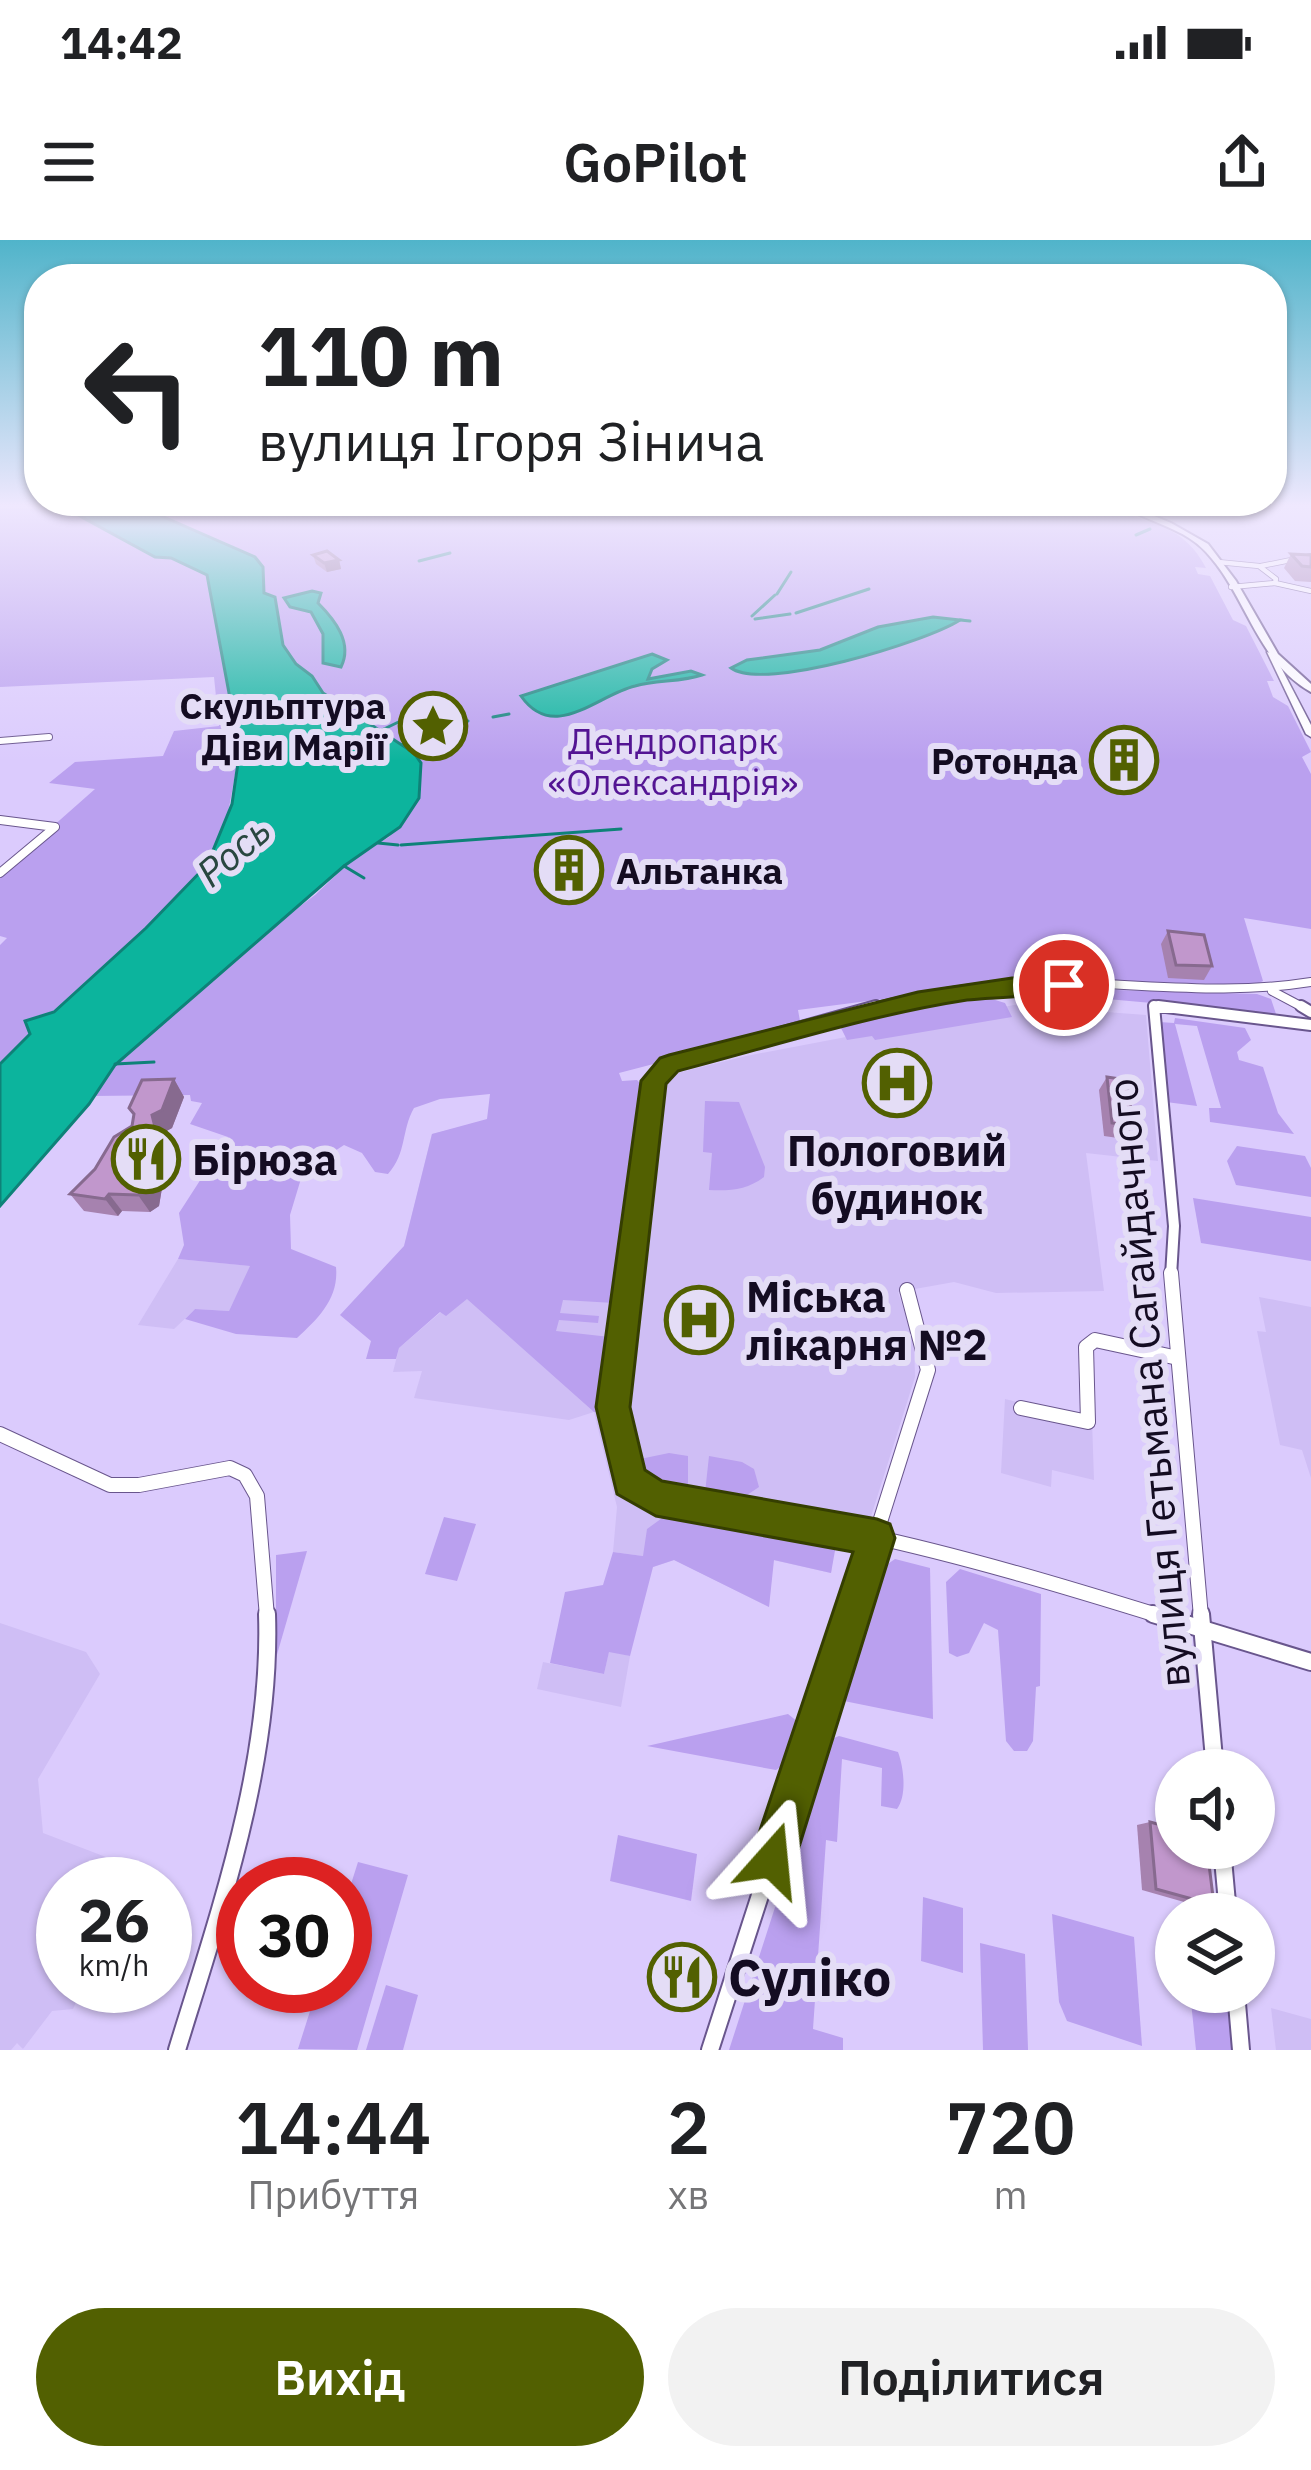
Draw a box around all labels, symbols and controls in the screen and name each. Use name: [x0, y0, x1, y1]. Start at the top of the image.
text: 14:42: [60, 13, 183, 71]
text: GoPilot: [563, 127, 748, 197]
icon: menu: [36, 129, 102, 195]
icon: share: [1209, 129, 1275, 195]
text: 110 m: [258, 300, 504, 409]
icon: left: [60, 312, 216, 468]
text: вулиця Ігоря Зінича: [258, 406, 764, 476]
place label: Скульптура Діви Марії: [179, 682, 388, 770]
place icon: Скульптура Діви Марії: [398, 691, 468, 761]
park label: Дендропарк «Олександрія»: [548, 717, 798, 805]
building icon: Ротонда: [1089, 725, 1159, 795]
place label: Ротонда: [931, 737, 1078, 784]
water label: Рось: [185, 805, 281, 897]
building icon: Альтанка: [534, 835, 604, 905]
place label: Альтанка: [616, 847, 783, 894]
pin: [1013, 934, 1115, 1036]
icon: arrive: [1031, 952, 1097, 1018]
hospital icon: Пологовий будинок: [862, 1048, 932, 1118]
street label: вулиця Гетьмана Сагайдачного: [1094, 1076, 1202, 1690]
place label: Пологовий будинок: [787, 1123, 1007, 1226]
restaurant icon: Бірюза: [111, 1124, 181, 1194]
place label: Бірюза: [192, 1132, 338, 1187]
place label: Міська лікарня №2: [746, 1269, 987, 1372]
hospital icon: Міська лікарня №2: [664, 1285, 734, 1355]
map controls: [1155, 1749, 1275, 2013]
button: sound: [1155, 1749, 1275, 1869]
position arrow: [709, 1797, 835, 1923]
speed limit sign: 30: [216, 1857, 372, 2013]
text: 26: [78, 1880, 150, 1959]
button: layers: [1155, 1893, 1275, 2013]
restaurant icon: Суліко: [647, 1942, 717, 2012]
place label: Суліко: [728, 1944, 891, 2010]
text: km/h: [79, 1945, 149, 1984]
text: 14:44: [236, 2080, 431, 2174]
text: 2: [667, 2080, 710, 2174]
text: 720: [946, 2080, 1075, 2174]
text: Прибуття: [248, 2169, 419, 2220]
text: хв: [668, 2169, 709, 2220]
text: m: [994, 2169, 1028, 2220]
button: Вихід: [36, 2308, 644, 2446]
button: Поділитися: [668, 2308, 1275, 2446]

